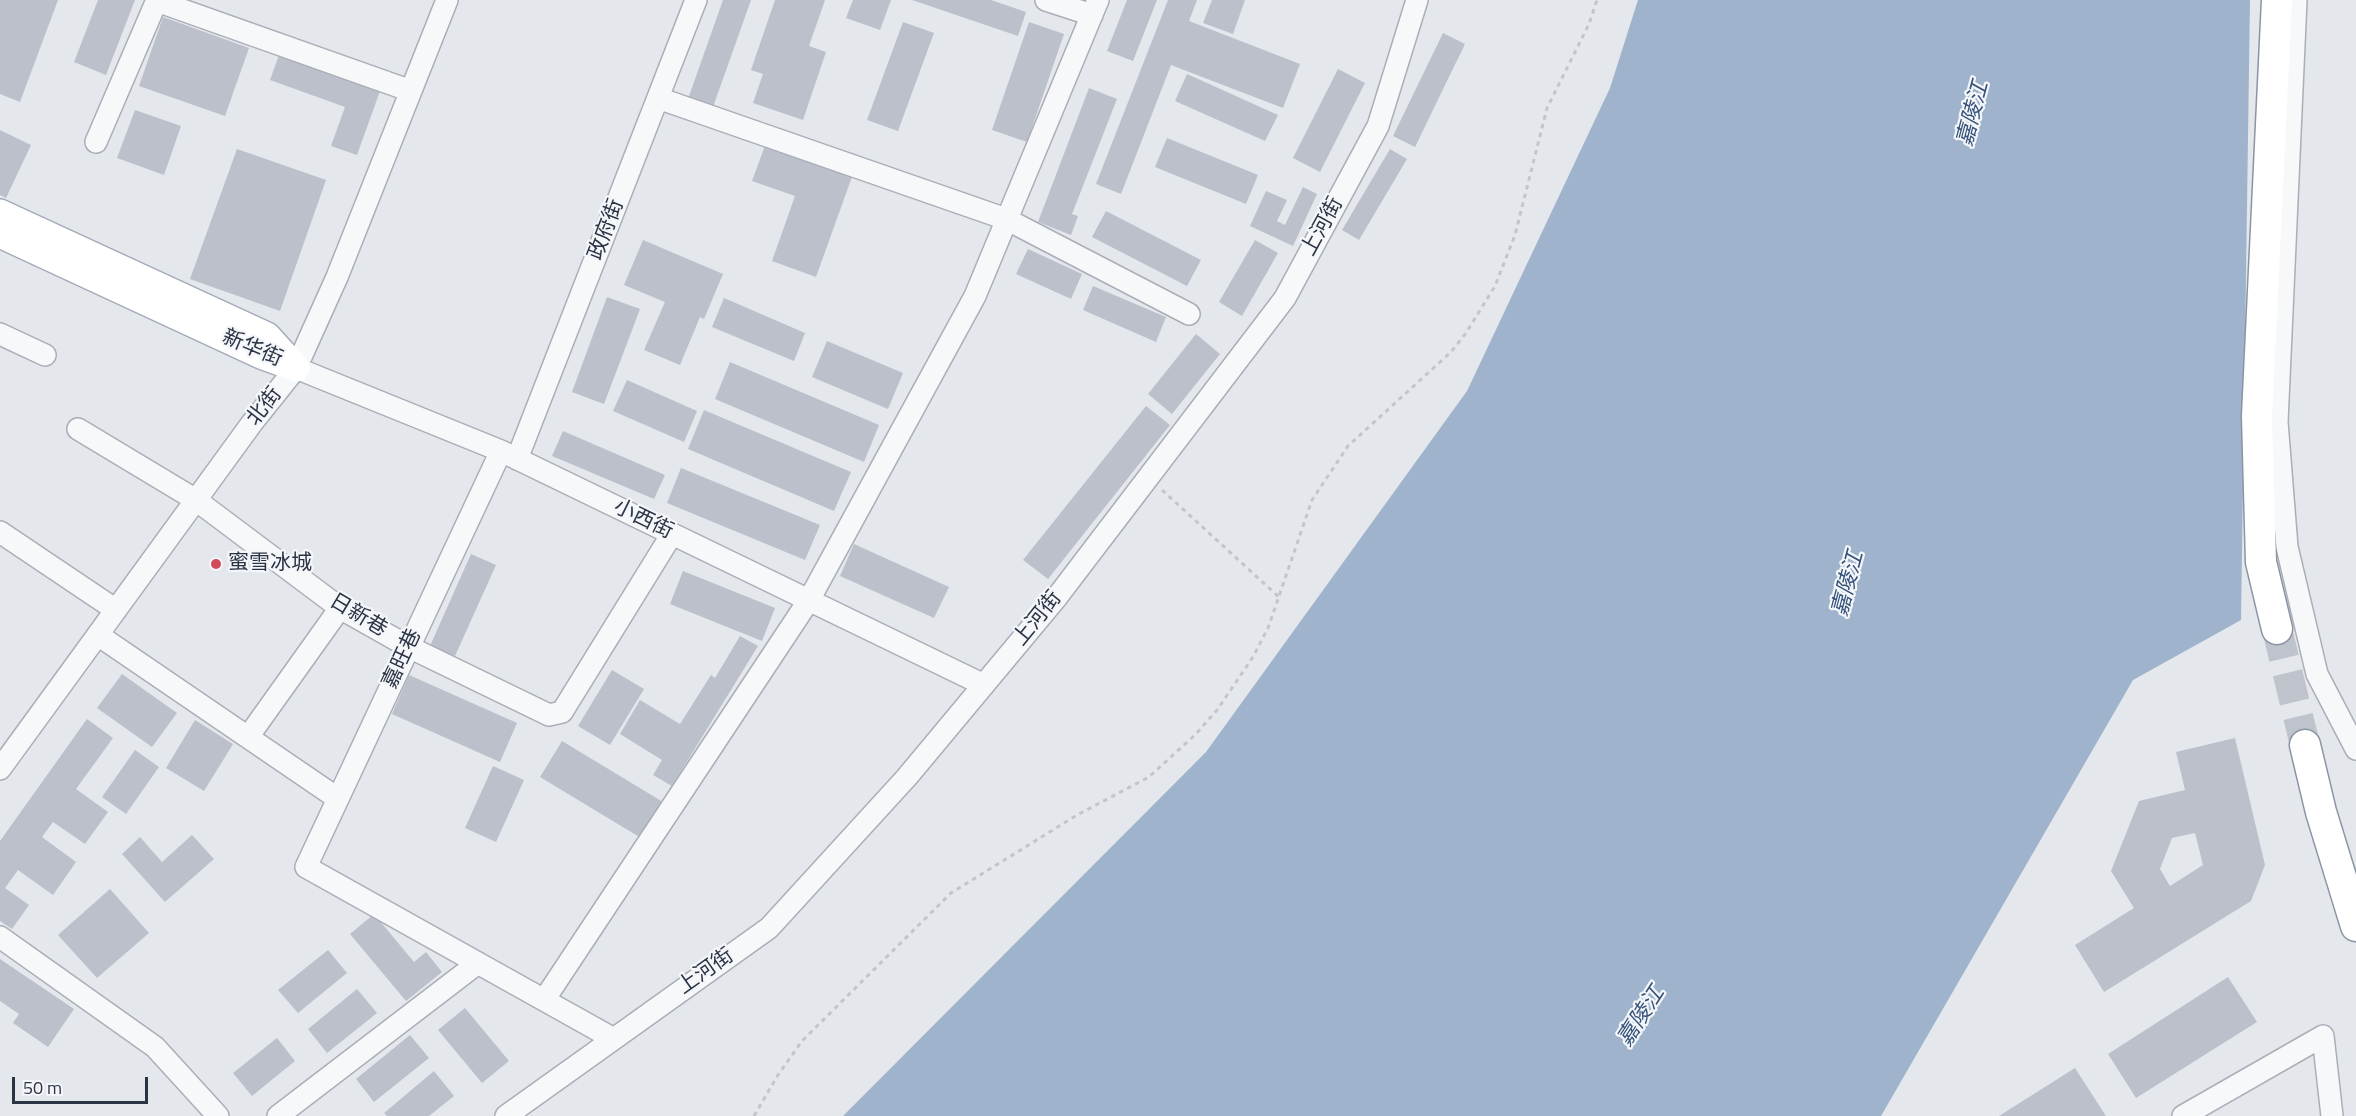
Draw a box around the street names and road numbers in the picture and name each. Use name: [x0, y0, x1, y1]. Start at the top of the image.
street label: 上河街: [1297, 193, 1349, 261]
street label: 政府街: [584, 196, 630, 264]
street label: 新华街: [218, 325, 286, 373]
street label: 北街: [242, 383, 288, 431]
street label: 小西街: [609, 495, 677, 545]
street label: 上河街: [1008, 587, 1068, 651]
street label: 日新巷: [325, 589, 391, 643]
street label: 嘉旺巷: [378, 625, 428, 693]
street label: 上河街: [673, 944, 739, 1000]

